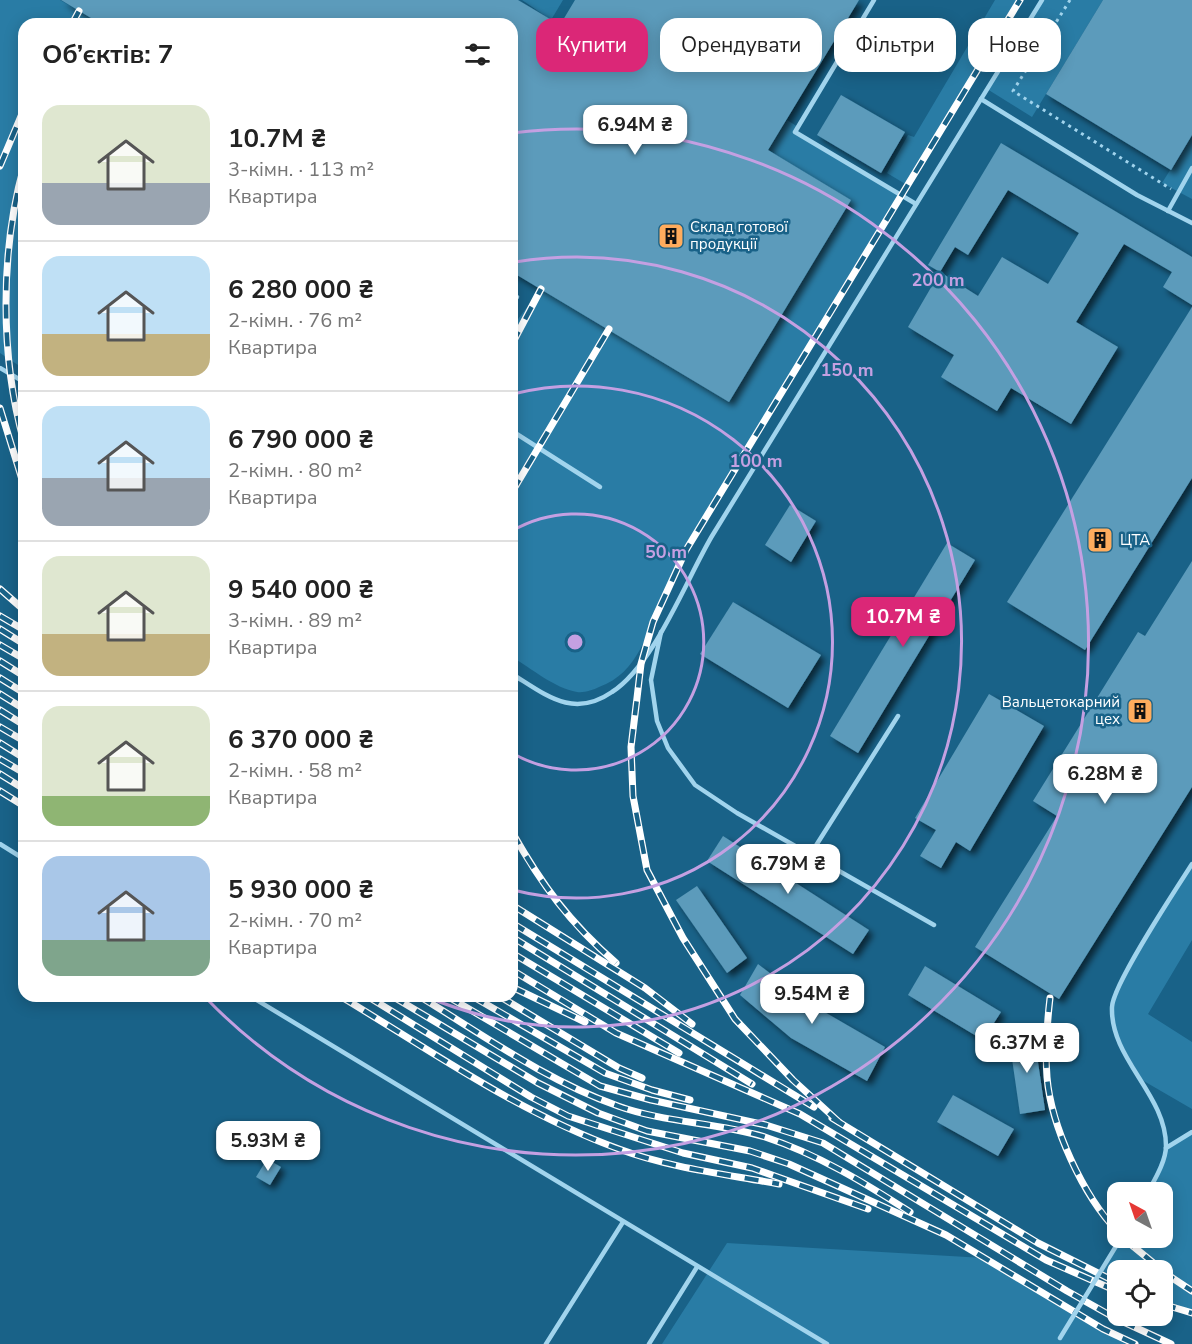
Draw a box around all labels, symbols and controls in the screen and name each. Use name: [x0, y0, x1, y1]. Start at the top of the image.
chip: Купити: [536, 18, 648, 72]
chip: Орендувати: [660, 18, 822, 72]
chip: Фільтри: [834, 18, 956, 72]
chip: Нове: [968, 18, 1061, 72]
text: Об’єктів: 7: [42, 37, 173, 72]
icon: filters: [461, 38, 494, 71]
pin: 6.94M ₴: [580, 105, 690, 156]
text: 6.94M ₴: [597, 111, 673, 138]
text: 10.7M ₴: [228, 121, 326, 156]
icon: home: [90, 129, 162, 201]
text: 3-кімн. · 113 m²: [228, 156, 374, 183]
text: Квартира: [228, 183, 318, 210]
place label: Склад готової продукції: [690, 217, 788, 254]
building icon: Склад готової продукції: [656, 221, 686, 251]
text: 200 m: [911, 268, 965, 292]
text: 6 280 000 ₴: [228, 272, 374, 307]
icon: home: [90, 280, 162, 352]
text: 2-кімн. · 76 m²: [228, 307, 362, 334]
text: Квартира: [228, 334, 318, 361]
text: 150 m: [820, 358, 874, 382]
text: 6 790 000 ₴: [228, 422, 374, 457]
icon: home: [90, 430, 162, 502]
text: 100 m: [729, 449, 783, 473]
text: 2-кімн. · 80 m²: [228, 457, 362, 484]
text: Квартира: [228, 484, 318, 511]
building icon: ЦТА: [1085, 525, 1115, 555]
place label: ЦТА: [1120, 530, 1150, 550]
text: 50 m: [645, 540, 687, 564]
text: 9 540 000 ₴: [228, 572, 374, 607]
icon: home: [90, 580, 162, 652]
pin: 10.7M ₴: [848, 597, 958, 648]
text: 10.7M ₴: [865, 603, 941, 630]
text: 3-кімн. · 89 m²: [228, 607, 362, 634]
centre of rings: [565, 632, 585, 652]
text: Квартира: [228, 634, 318, 661]
place label: Вальцетокарний цех: [1002, 692, 1120, 729]
building icon: Вальцетокарний цех: [1125, 696, 1155, 726]
text: 6 370 000 ₴: [228, 722, 374, 757]
icon: home: [90, 730, 162, 802]
pin: 6.28M ₴: [1050, 754, 1160, 805]
text: 2-кімн. · 58 m²: [228, 757, 362, 784]
text: 6.28M ₴: [1067, 760, 1143, 787]
text: Квартира: [228, 784, 318, 811]
pin: 6.79M ₴: [733, 844, 843, 895]
text: 6.79M ₴: [750, 850, 826, 877]
text: 5 930 000 ₴: [228, 872, 374, 907]
icon: home: [90, 880, 162, 952]
text: 2-кімн. · 70 m²: [228, 907, 362, 934]
text: Квартира: [228, 934, 318, 961]
pin: 9.54M ₴: [757, 974, 867, 1025]
text: 9.54M ₴: [774, 980, 850, 1007]
pin: 6.37M ₴: [972, 1023, 1082, 1074]
text: 6.37M ₴: [989, 1029, 1065, 1056]
pin: 5.93M ₴: [213, 1121, 323, 1172]
text: 5.93M ₴: [230, 1127, 306, 1154]
north arrow: [1107, 1182, 1173, 1248]
map controls: [1107, 1182, 1173, 1326]
button: locate: [1107, 1260, 1173, 1326]

